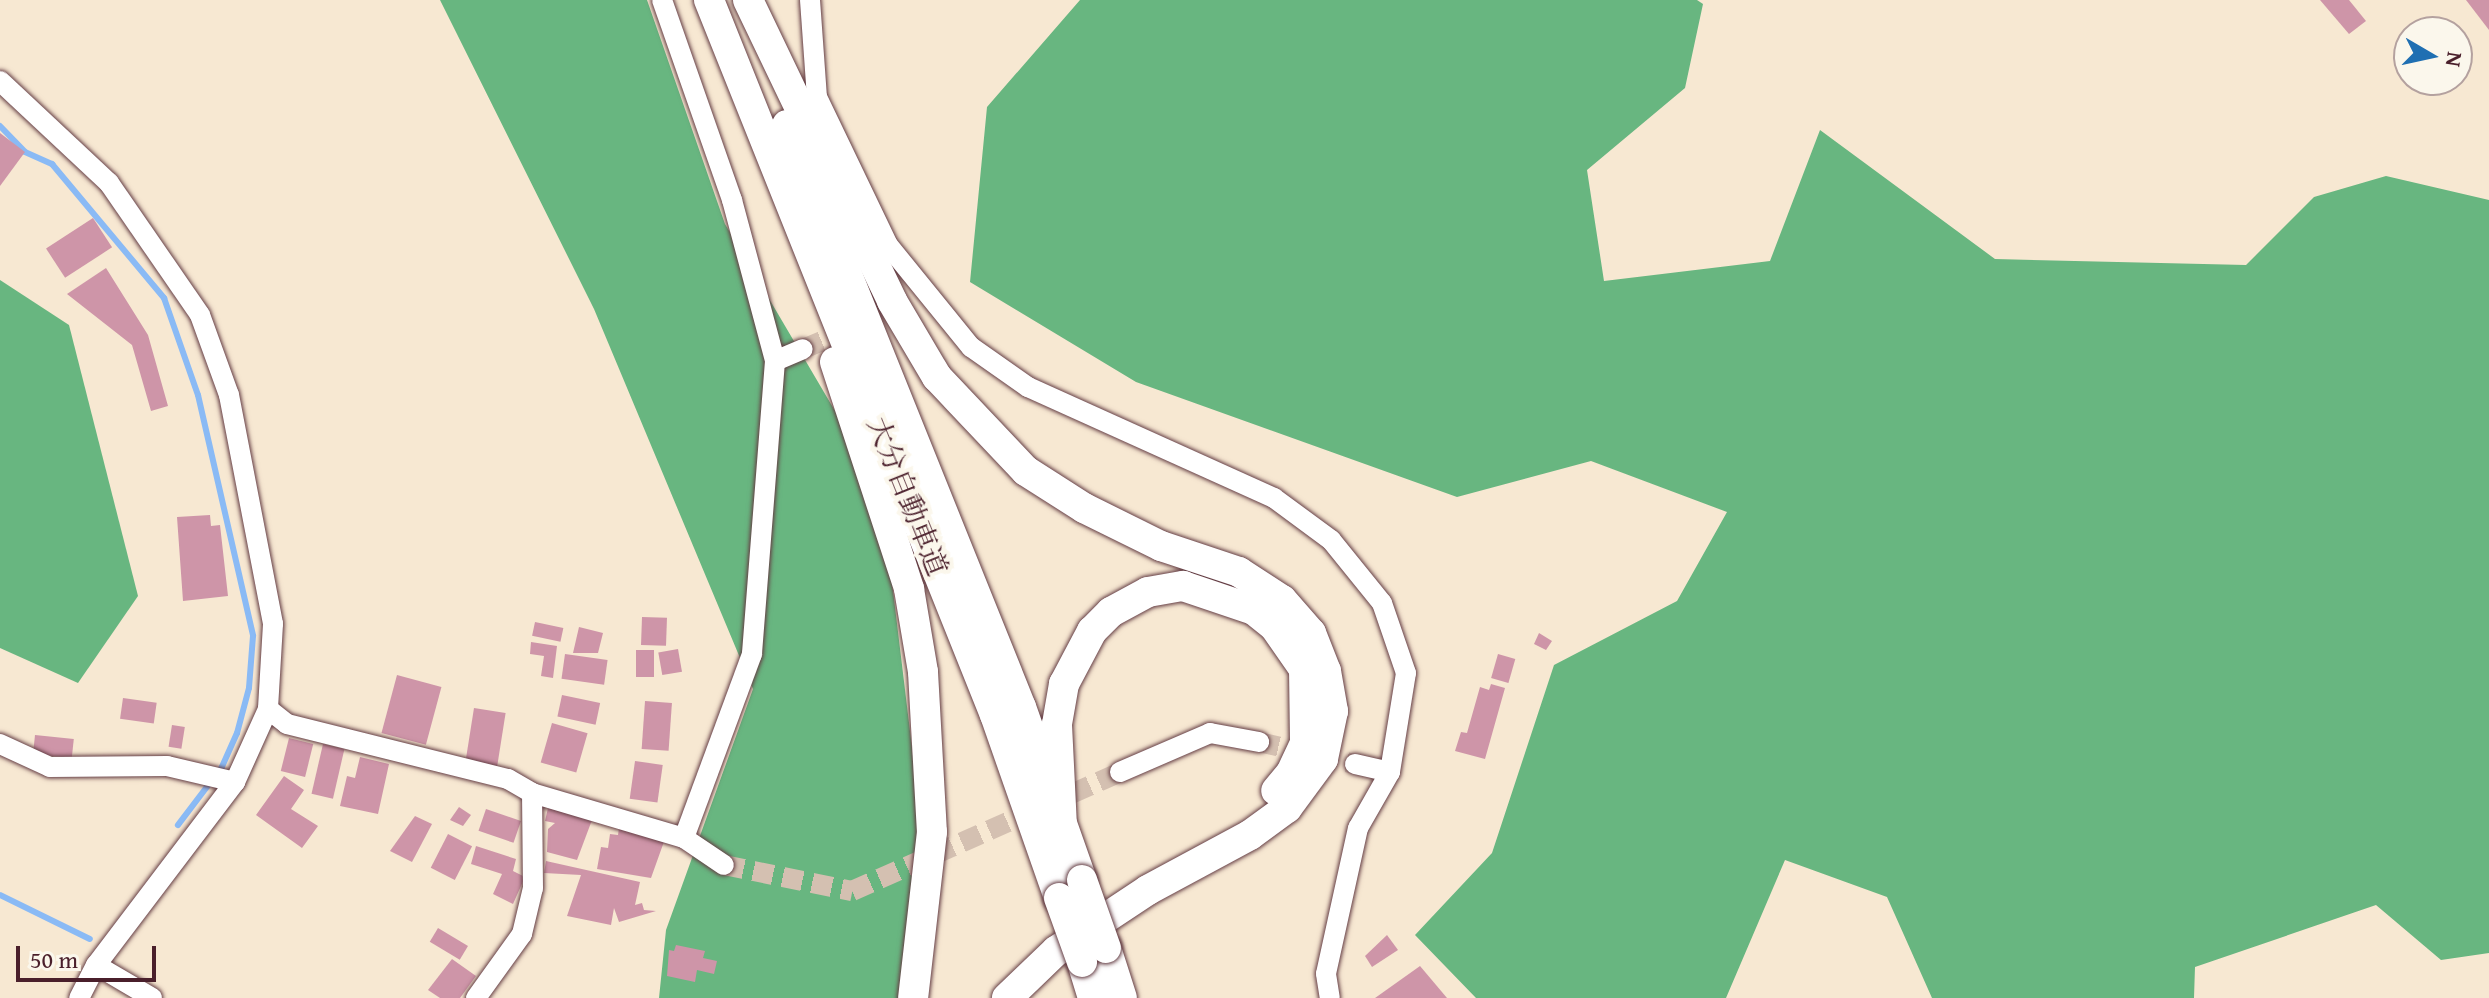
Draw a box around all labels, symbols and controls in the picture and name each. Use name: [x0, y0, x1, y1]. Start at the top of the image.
north arrow: [2393, 16, 2473, 96]
text: N: [2438, 50, 2472, 69]
street label: 大分自動車道: [861, 412, 955, 580]
scale bar: [20, 930, 160, 980]
text: 50 m: [30, 942, 78, 977]

